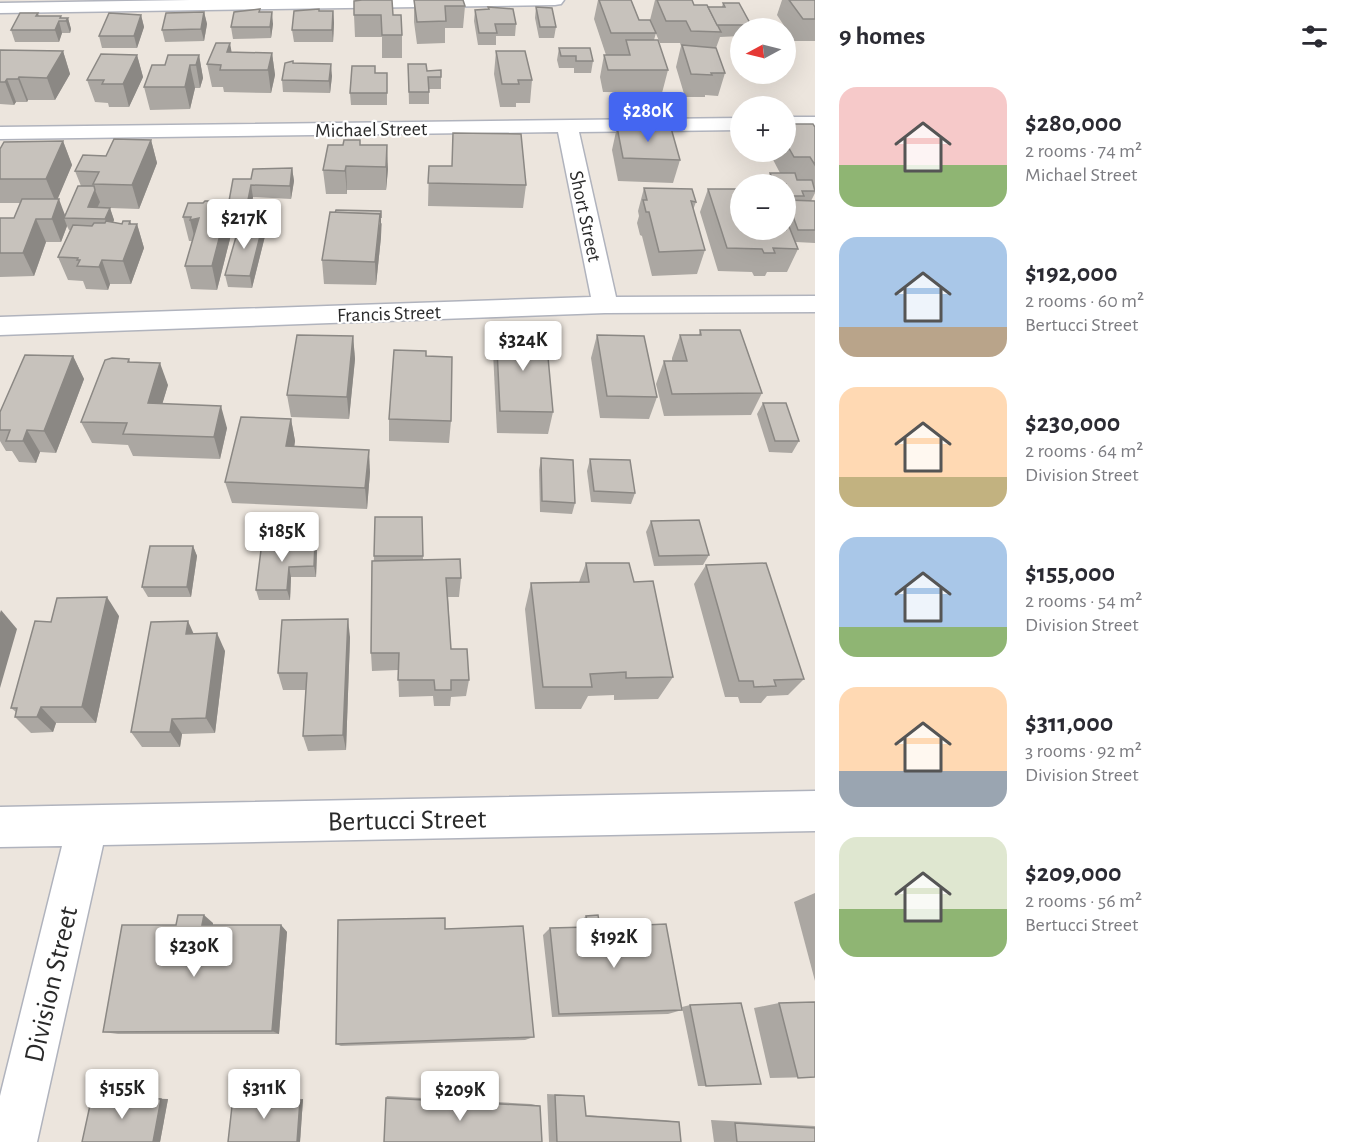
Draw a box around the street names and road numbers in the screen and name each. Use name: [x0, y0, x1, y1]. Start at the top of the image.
street label: Michael Street: [315, 119, 428, 141]
street label: Short Street: [566, 169, 605, 264]
street label: Francis Street: [337, 302, 442, 326]
street label: Bertucci Street: [327, 806, 487, 836]
street label: Division Street: [20, 904, 83, 1065]

